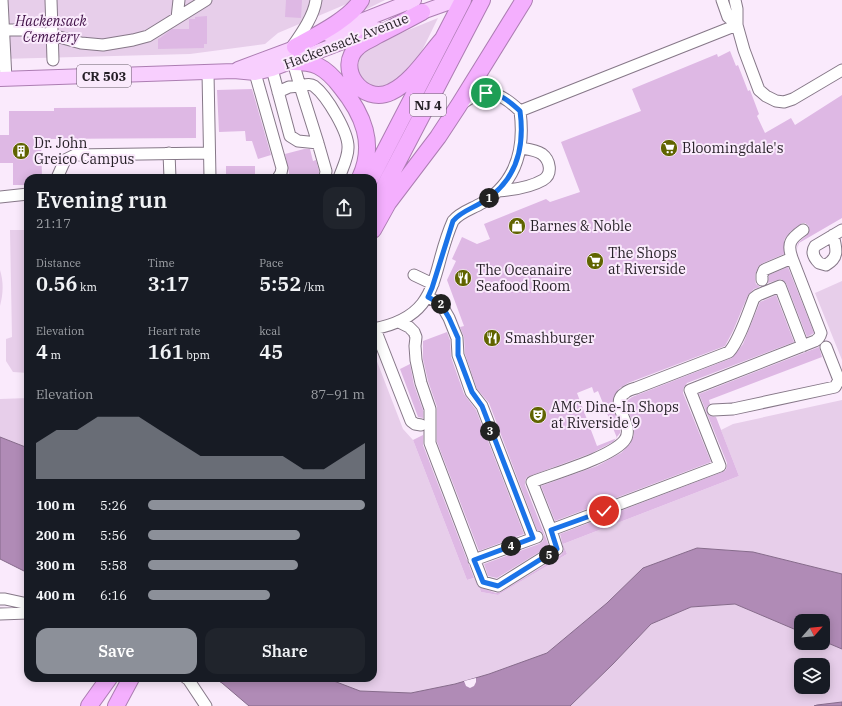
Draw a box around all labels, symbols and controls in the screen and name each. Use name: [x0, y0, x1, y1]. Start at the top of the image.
street label: Hackensack Avenue: [281, 9, 411, 73]
park label: Hackensack Cemetery: [14, 12, 87, 46]
road number: CR 503: [77, 65, 131, 87]
pin: [469, 76, 503, 110]
icon: arrive: [475, 82, 497, 104]
road number: NJ 4: [410, 94, 446, 116]
place label: Dr. John Greico Campus: [34, 134, 135, 168]
supermarket icon: Bloomingdale's: [659, 138, 679, 158]
place label: Bloomingdale's: [682, 139, 784, 157]
building icon: Dr. John Greico Campus: [11, 141, 31, 161]
text: Evening run: [36, 185, 167, 214]
button: share: [323, 187, 365, 229]
pin: 1: [479, 188, 499, 208]
text: 1: [486, 191, 492, 205]
text: 21:17: [36, 215, 71, 232]
shop icon: Barnes & Noble: [507, 216, 527, 236]
place label: Barnes & Noble: [530, 217, 632, 235]
place label: The Shops at Riverside: [608, 244, 686, 278]
supermarket icon: The Shops at Riverside: [585, 251, 605, 271]
text: Distance: [36, 256, 81, 270]
text: Time: [148, 256, 175, 270]
text: Pace: [259, 256, 284, 270]
place label: The Oceanaire Seafood Room: [476, 261, 572, 295]
restaurant icon: The Oceanaire Seafood Room: [453, 268, 473, 288]
text: 0.56: [36, 270, 78, 297]
text: 3:17: [148, 270, 190, 297]
text: 5:52: [259, 270, 301, 297]
text: km: [78, 280, 97, 294]
text: /km: [301, 280, 325, 294]
pin: 2: [431, 294, 451, 314]
text: 2: [438, 297, 444, 311]
text: Elevation: [36, 324, 84, 338]
text: Heart rate: [148, 324, 200, 338]
text: kcal: [259, 324, 281, 338]
restaurant icon: Smashburger: [482, 328, 502, 348]
place label: Smashburger: [505, 329, 595, 347]
text: 4: [36, 338, 48, 365]
text: 161: [148, 338, 184, 365]
text: 45: [259, 338, 283, 365]
text: m: [48, 348, 61, 362]
text: bpm: [184, 348, 210, 362]
text: Elevation: [36, 386, 93, 403]
text: 87–91 m: [311, 386, 365, 403]
place label: AMC Dine-In Shops at Riverside 9: [551, 398, 679, 432]
theatre icon: AMC Dine-In Shops at Riverside 9: [528, 405, 548, 425]
pin: 3: [480, 421, 500, 441]
text: 3: [487, 424, 493, 438]
pin: [587, 494, 621, 528]
text: 100 m: [36, 497, 75, 514]
text: 5:26: [100, 497, 127, 514]
icon: check: [593, 500, 615, 522]
text: 200 m: [36, 527, 75, 544]
text: 5:56: [100, 527, 127, 544]
pin: 4: [501, 536, 521, 556]
text: 4: [508, 539, 514, 553]
pin: 5: [539, 545, 559, 565]
text: 5: [546, 548, 552, 562]
text: 300 m: [36, 557, 75, 574]
text: 5:58: [100, 557, 127, 574]
text: 400 m: [36, 587, 75, 604]
text: 6:16: [100, 587, 127, 604]
north arrow: [794, 614, 830, 650]
map controls: [794, 614, 830, 694]
button: Save: [36, 628, 197, 674]
button: Share: [205, 628, 365, 674]
button: layers: [794, 658, 830, 694]

